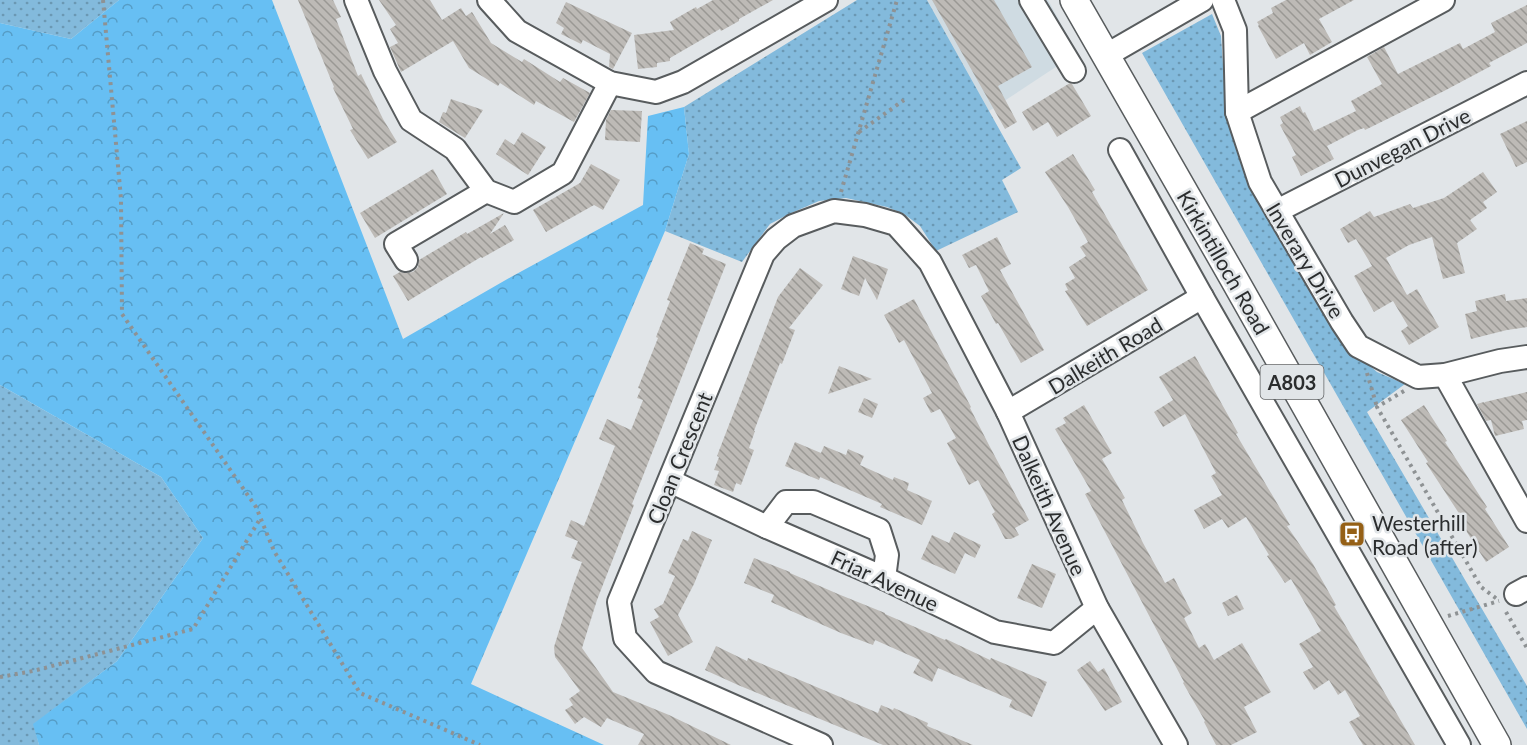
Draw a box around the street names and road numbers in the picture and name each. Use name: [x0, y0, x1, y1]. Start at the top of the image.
street label: Dunvegan Drive: [1330, 102, 1474, 192]
street label: Kirkintilloch Road: [1173, 185, 1275, 339]
street label: Inverary Drive: [1262, 198, 1350, 322]
street label: Dalkeith Road: [1043, 311, 1167, 399]
road number: A803: [1260, 365, 1324, 399]
street label: Cloan Crescent: [641, 388, 717, 527]
street label: Dalkeith Avenue: [1008, 431, 1092, 579]
street label: Friar Avenue: [827, 544, 943, 616]

